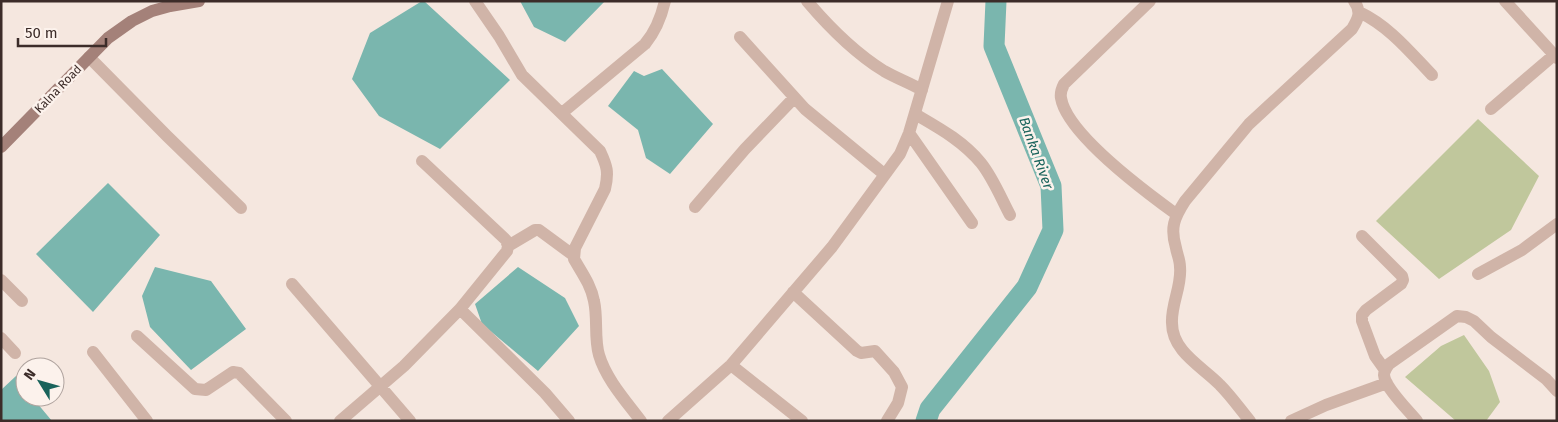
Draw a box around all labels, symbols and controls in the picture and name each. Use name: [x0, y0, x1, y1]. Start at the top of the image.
scale bar: [18, 15, 105, 47]
text: 50 m: [25, 24, 58, 42]
street label: Kalna Road: [32, 62, 84, 116]
water label: Banka River: [1015, 115, 1057, 192]
north arrow: [15, 357, 65, 407]
text: N: [20, 366, 40, 383]

